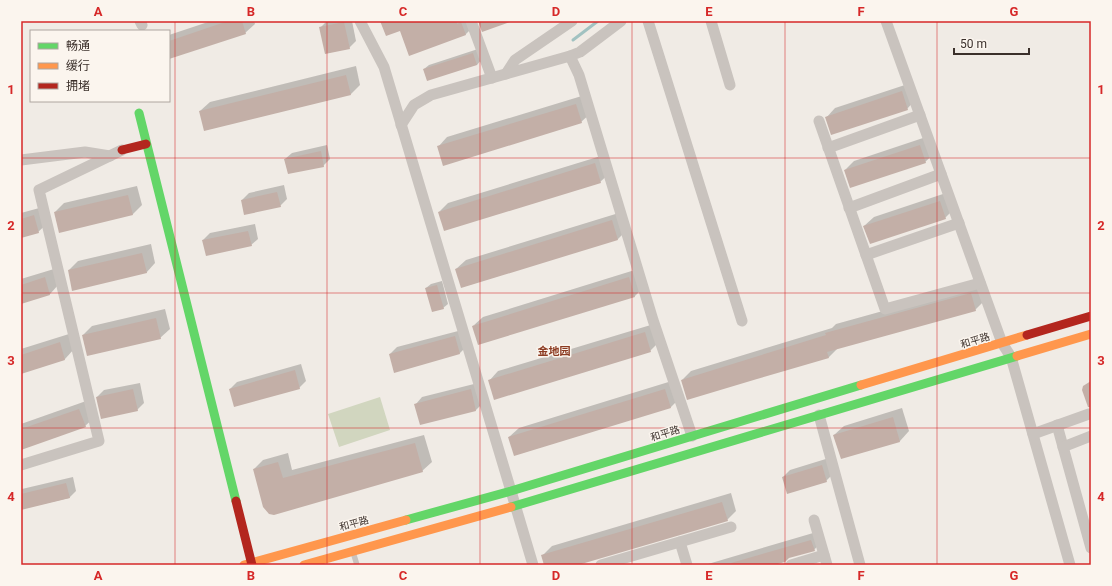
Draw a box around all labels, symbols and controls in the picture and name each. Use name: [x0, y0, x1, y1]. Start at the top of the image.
text: A: [94, 4, 103, 19]
text: B: [247, 4, 255, 19]
text: C: [399, 4, 408, 19]
text: D: [552, 4, 560, 19]
text: E: [705, 4, 713, 19]
text: F: [857, 4, 865, 19]
text: G: [1010, 4, 1019, 19]
legend: [30, 30, 170, 102]
scale bar: [954, 30, 1029, 56]
text: 50 m: [960, 37, 987, 51]
text: 畅通: [66, 39, 90, 53]
text: 缓行: [66, 59, 90, 73]
text: 拥堵: [66, 79, 90, 93]
text: 1: [7, 82, 15, 97]
text: 1: [1097, 82, 1105, 97]
text: 2: [7, 218, 15, 233]
text: 2: [1097, 218, 1105, 233]
street label: 和平路: [959, 331, 991, 350]
district label: 金地园: [538, 345, 571, 358]
text: 3: [7, 353, 15, 368]
text: 3: [1097, 353, 1105, 368]
street label: 和平路: [649, 424, 681, 443]
text: 4: [7, 489, 15, 504]
text: 4: [1097, 489, 1105, 504]
street label: 和平路: [338, 514, 370, 533]
text: A: [94, 568, 103, 583]
text: B: [247, 568, 255, 583]
text: C: [399, 568, 408, 583]
text: D: [552, 568, 560, 583]
text: E: [705, 568, 713, 583]
text: F: [857, 568, 865, 583]
text: G: [1010, 568, 1019, 583]

